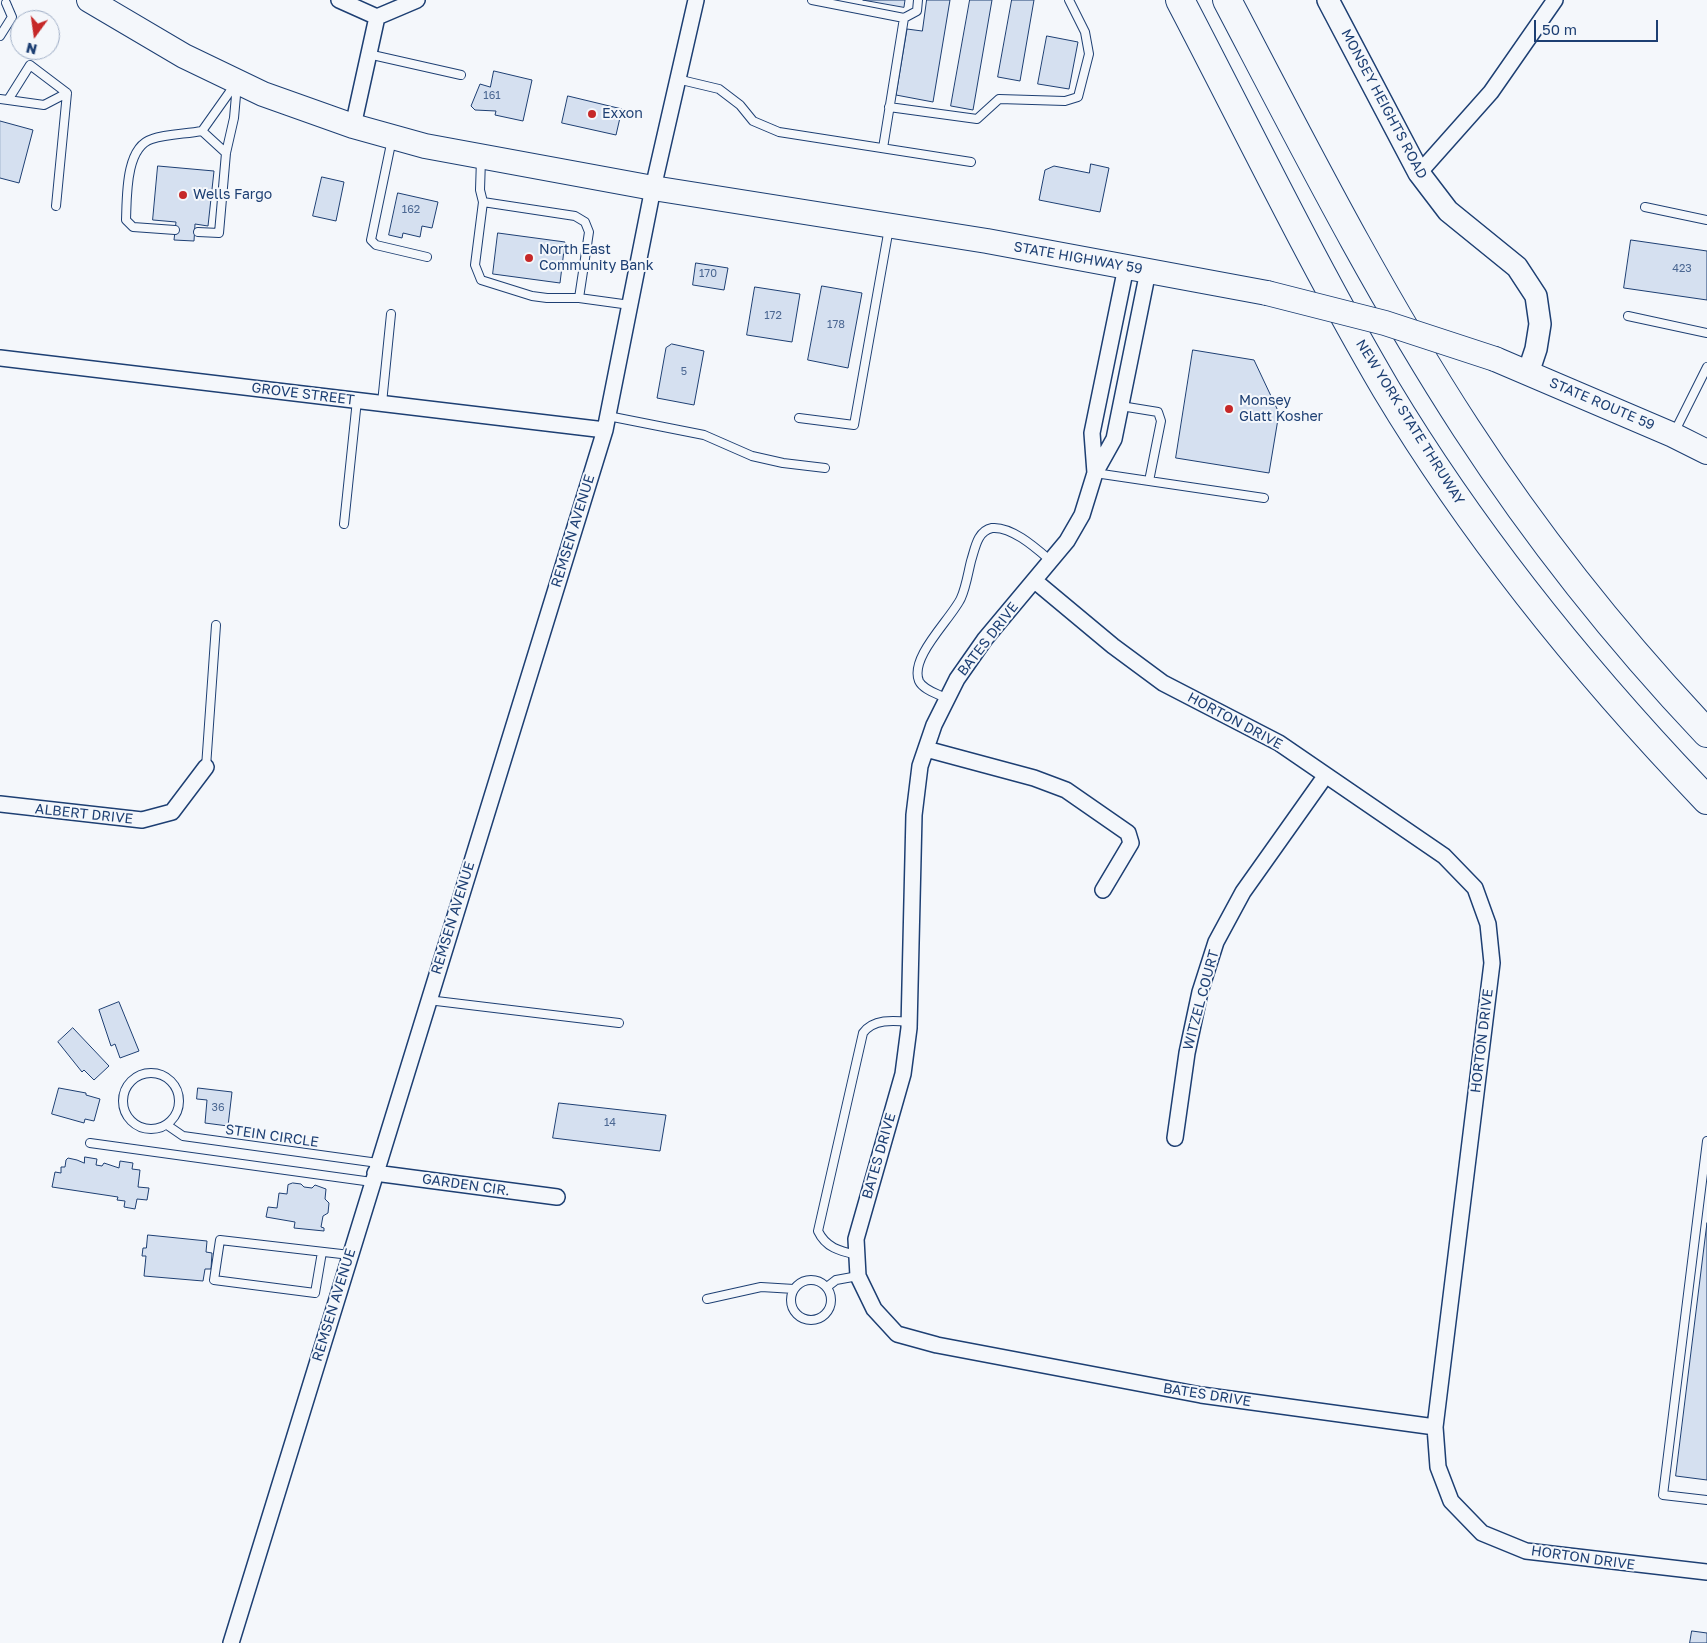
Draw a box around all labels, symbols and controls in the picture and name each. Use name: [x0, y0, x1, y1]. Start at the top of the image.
north arrow: [10, 10, 60, 60]
scale bar: [1537, 10, 1661, 42]
text: 50 m: [1542, 20, 1577, 38]
street label: MONSEY HEIGHTS ROAD: [1337, 26, 1431, 182]
text: N: [24, 40, 39, 59]
house number: 161: [483, 89, 501, 103]
place label: Exxon: [602, 106, 643, 122]
marker: Exxon: [586, 108, 598, 120]
place label: Wells Fargo: [193, 187, 272, 203]
marker: Wells Fargo: [177, 189, 189, 201]
house number: 162: [402, 203, 420, 217]
street label: STATE HIGHWAY 59: [1012, 238, 1144, 278]
place label: North East Community Bank: [539, 242, 654, 274]
marker: North East Community Bank: [523, 252, 535, 264]
house number: 423: [1672, 262, 1692, 276]
house number: 170: [699, 267, 717, 281]
house number: 172: [764, 309, 782, 323]
house number: 178: [827, 318, 845, 332]
street label: NEW YORK STATE THRUWAY: [1352, 336, 1468, 508]
house number: 5: [681, 365, 687, 379]
street label: STATE ROUTE 59: [1547, 374, 1657, 434]
street label: GROVE STREET: [250, 379, 356, 409]
place label: Monsey Glatt Kosher: [1239, 393, 1323, 426]
marker: Monsey Glatt Kosher: [1223, 403, 1235, 415]
street label: REMSEN AVENUE: [548, 473, 598, 589]
street label: BATES DRIVE: [954, 599, 1022, 679]
street label: HORTON DRIVE: [1185, 689, 1285, 753]
street label: ALBERT DRIVE: [34, 800, 134, 828]
street label: REMSEN AVENUE: [428, 860, 478, 976]
street label: WITZEL COURT: [1180, 948, 1222, 1052]
street label: HORTON DRIVE: [1467, 988, 1497, 1094]
house number: 36: [211, 1101, 225, 1115]
street label: BATES DRIVE: [859, 1111, 899, 1201]
house number: 14: [604, 1116, 616, 1130]
street label: STEIN CIRCLE: [224, 1121, 320, 1151]
street label: GARDEN CIR.: [421, 1171, 511, 1199]
street label: REMSEN AVENUE: [309, 1247, 359, 1363]
street label: BATES DRIVE: [1162, 1380, 1252, 1410]
street label: HORTON DRIVE: [1530, 1542, 1636, 1574]

